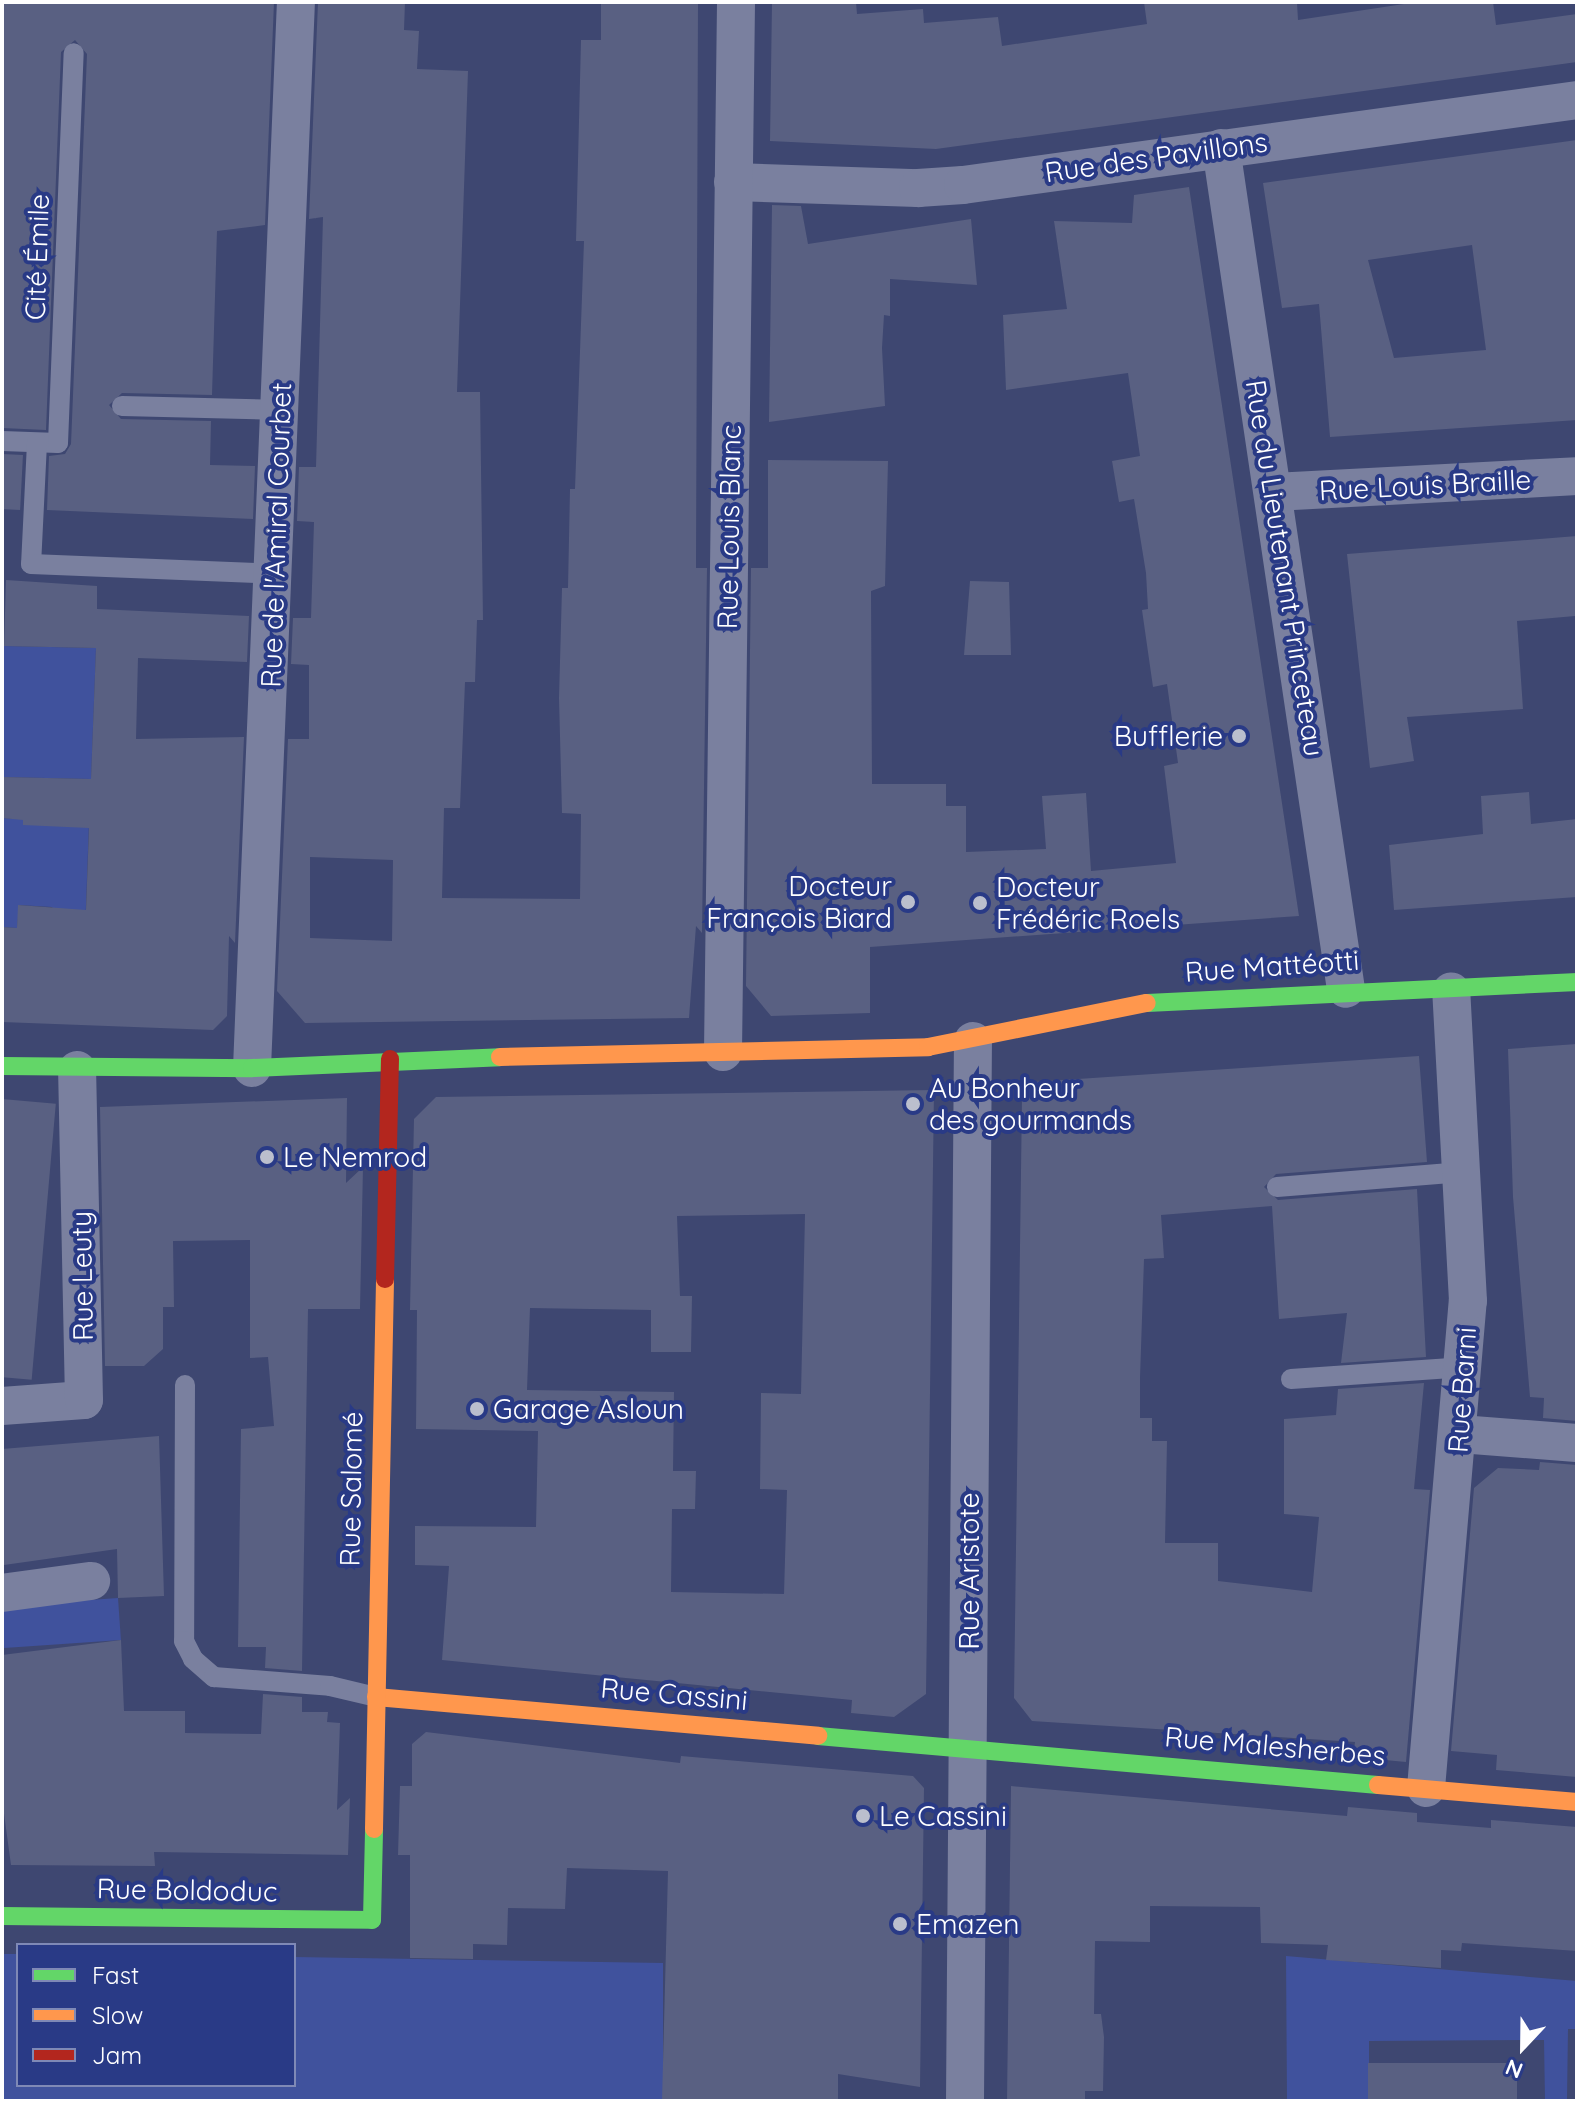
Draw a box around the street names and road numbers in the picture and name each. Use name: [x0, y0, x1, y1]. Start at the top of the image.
street label: Rue des Pavillons: [1043, 125, 1269, 189]
street label: Cité Émile: [18, 193, 56, 321]
street label: Rue du Lieutenant Princeteau: [1239, 377, 1331, 759]
street label: Rue de l'Amiral Courbet: [254, 382, 298, 688]
street label: Rue Louis Blanc: [710, 424, 748, 630]
street label: Rue Louis Braille: [1318, 463, 1532, 507]
street label: Rue Mattéotti: [1184, 943, 1360, 989]
street label: Rue Leuty: [64, 1211, 100, 1341]
street label: Rue Barni: [1441, 1326, 1483, 1454]
street label: Rue Salomé: [333, 1411, 369, 1567]
street label: Rue Aristote: [952, 1492, 986, 1650]
street label: Rue Cassini: [599, 1671, 749, 1717]
street label: Rue Malesherbes: [1163, 1720, 1387, 1772]
street label: Rue Boldoduc: [96, 1872, 278, 1908]

